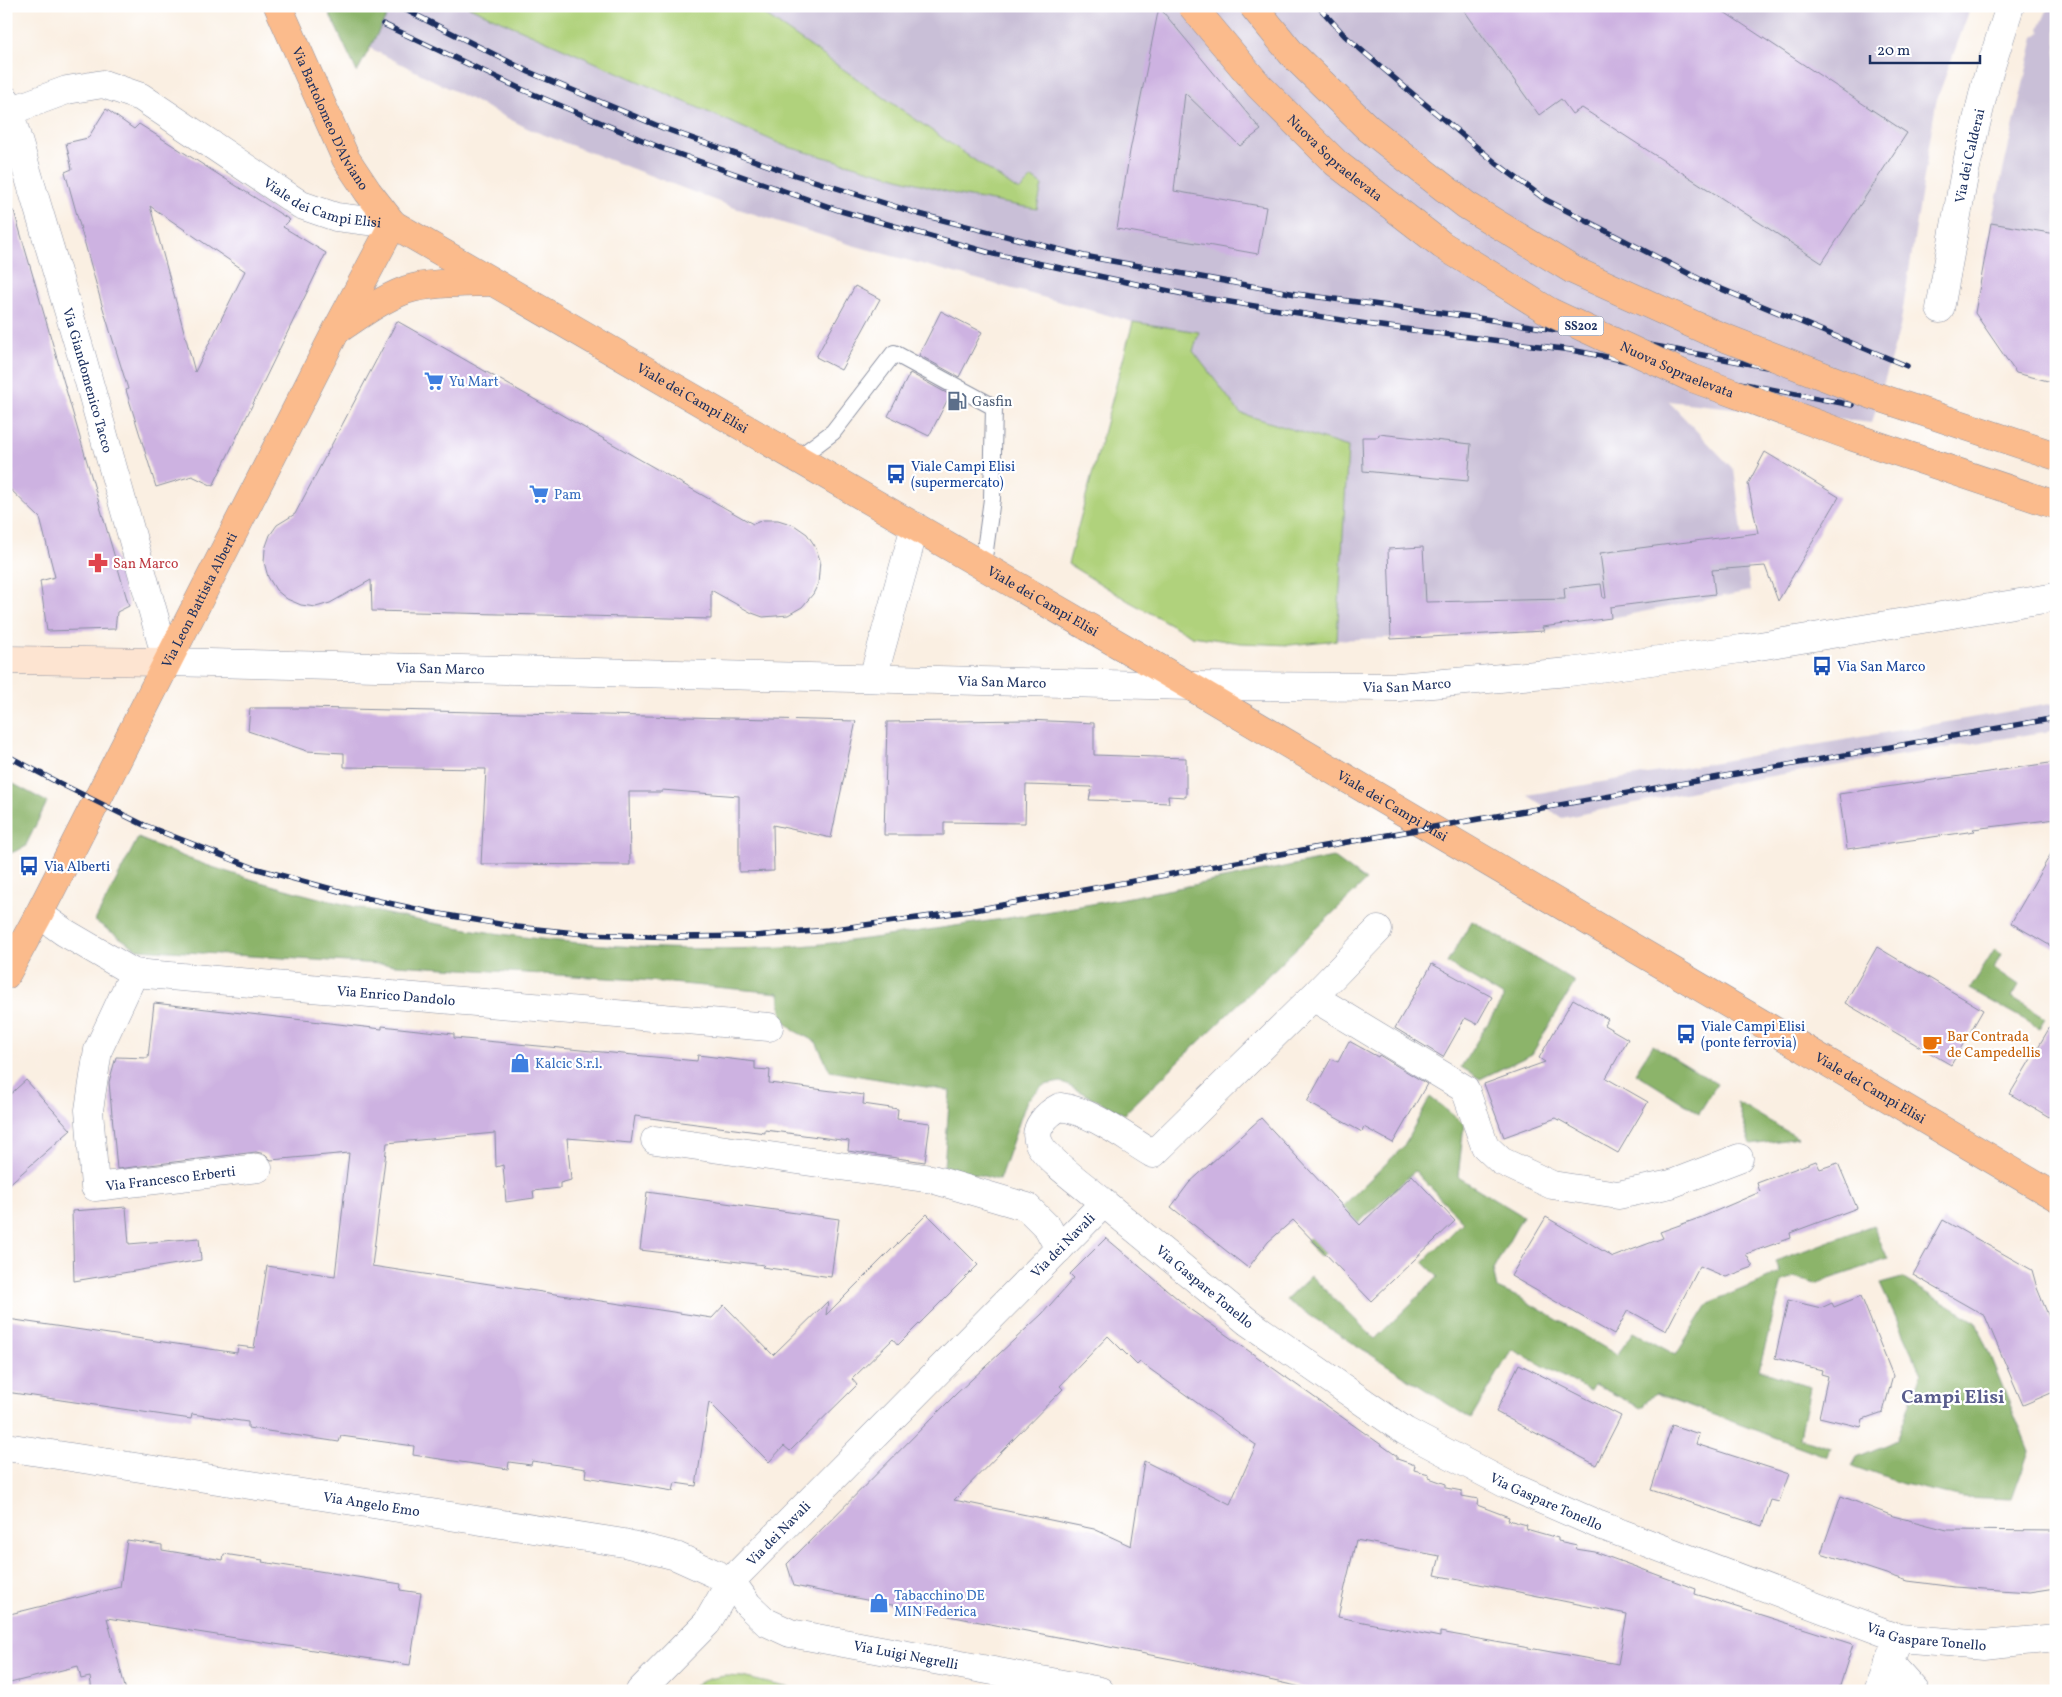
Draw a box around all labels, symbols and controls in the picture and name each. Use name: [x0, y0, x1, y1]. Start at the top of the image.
scale bar: [1870, 32, 1980, 64]
text: 20 m: [1877, 41, 1910, 62]
street label: Via Bartolomeo D'Alviano: [286, 44, 372, 194]
street label: Via dei Calderai: [1951, 107, 1990, 205]
street label: Nuova Sopraelevata: [1282, 111, 1386, 207]
street label: Viale dei Campi Elisi: [259, 174, 382, 233]
street label: Via Giandomenico Tacco: [57, 306, 116, 455]
road number: SS202: [1558, 316, 1604, 336]
street label: Nuova Sopraelevata: [1617, 338, 1736, 404]
street label: Viale dei Campi Elisi: [633, 359, 751, 439]
supermarket icon: Yu Mart: [423, 370, 445, 392]
place label: Yu Mart: [449, 373, 499, 392]
fuel station icon: Gasfin: [946, 390, 968, 412]
place label: Gasfin: [972, 393, 1012, 412]
place label: Viale Campi Elisi (supermercato): [911, 458, 1015, 493]
bus stop icon: Viale Campi Elisi (supermercato): [885, 463, 907, 485]
supermarket icon: Pam: [528, 483, 550, 505]
place label: Pam: [554, 486, 582, 505]
street label: Via Leon Battista Alberti: [158, 530, 243, 671]
pharmacy icon: San Marco: [87, 552, 109, 574]
place label: San Marco: [113, 555, 178, 574]
street label: Viale dei Campi Elisi: [983, 562, 1101, 642]
bus stop icon: Via San Marco: [1811, 655, 1833, 677]
place label: Via San Marco: [1837, 658, 1925, 677]
street label: Via San Marco: [396, 659, 485, 680]
street label: Via San Marco: [958, 673, 1047, 694]
street label: Via San Marco: [1363, 674, 1452, 698]
street label: Viale dei Campi Elisi: [1333, 767, 1451, 847]
bus stop icon: Via Alberti: [18, 855, 40, 877]
place label: Via Alberti: [44, 858, 110, 877]
street label: Via Enrico Dandolo: [336, 982, 456, 1011]
place label: Viale Campi Elisi (ponte ferrovia): [1701, 1018, 1805, 1053]
bus stop icon: Viale Campi Elisi (ponte ferrovia): [1675, 1023, 1697, 1045]
place label: Bar Contrada de Campedellis: [1947, 1028, 2041, 1063]
cafe icon: Bar Contrada de Campedellis: [1921, 1033, 1943, 1055]
street label: Viale dei Campi Elisi: [1811, 1049, 1929, 1129]
shop icon: Kalcic S.r.l.: [509, 1052, 531, 1074]
place label: Kalcic S.r.l.: [535, 1055, 602, 1074]
street label: Via Francesco Erberti: [105, 1163, 237, 1197]
street label: Via dei Navali: [1027, 1209, 1100, 1283]
street label: Via Gaspare Tonello: [1151, 1242, 1257, 1334]
district label: Campi Elisi: [1901, 1385, 2005, 1411]
street label: Via Gaspare Tonello: [1486, 1469, 1605, 1536]
street label: Via Angelo Emo: [322, 1488, 421, 1522]
street label: Via dei Navali: [743, 1498, 816, 1571]
place label: Tabacchino DE MIN Federica: [894, 1587, 985, 1622]
shop icon: Tabacchino DE MIN Federica: [868, 1592, 890, 1614]
street label: Via Gaspare Tonello: [1863, 1619, 1987, 1656]
street label: Via Luigi Negrelli: [852, 1637, 960, 1675]

